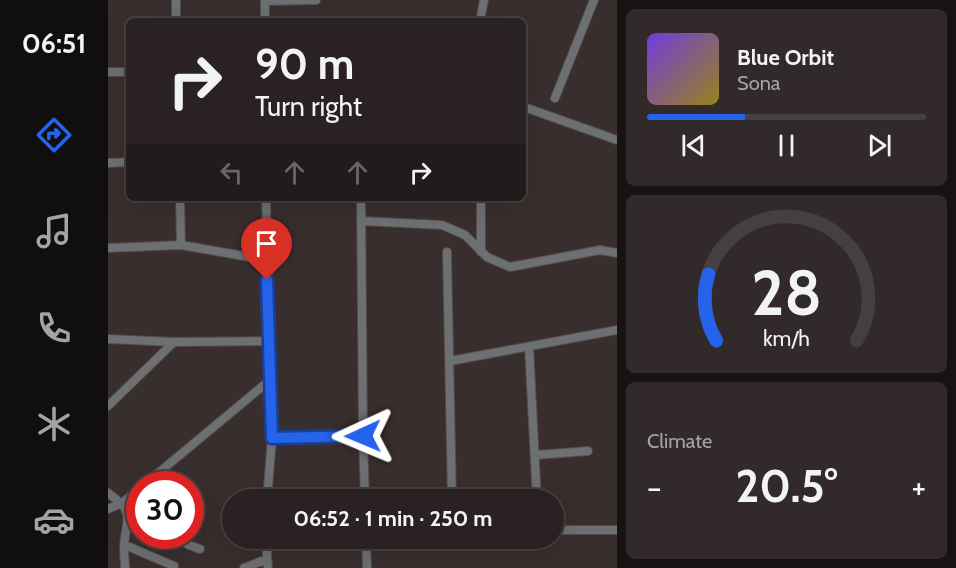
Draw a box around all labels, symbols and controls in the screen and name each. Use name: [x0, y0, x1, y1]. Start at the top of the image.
text: 06:51: [22, 27, 86, 60]
text: 90 m: [255, 38, 354, 90]
icon: right: [156, 42, 234, 120]
text: Blue Orbit: [737, 44, 834, 71]
text: Sona: [737, 71, 780, 95]
text: Turn right: [255, 90, 362, 123]
icon: directions: [33, 114, 75, 156]
icon: previous: [677, 129, 710, 162]
icon: pause: [770, 129, 803, 162]
icon: next: [863, 129, 896, 162]
icon: left: [215, 156, 248, 189]
icon: ahead: [278, 156, 311, 189]
icon: ahead: [341, 156, 374, 189]
icon: right: [404, 156, 437, 189]
icon: music: [33, 210, 75, 252]
pin: [241, 218, 292, 280]
icon: arrive: [250, 227, 283, 260]
text: 28: [751, 255, 822, 331]
icon: phone: [33, 307, 75, 349]
text: km/h: [763, 325, 810, 351]
icon: climate: [33, 403, 75, 445]
position arrow: [331, 404, 395, 468]
text: Climate: [647, 429, 712, 453]
text: 20.5°: [735, 459, 838, 513]
text: −: [647, 467, 662, 507]
text: +: [911, 467, 926, 507]
speed limit sign: 30: [126, 471, 204, 549]
icon: car: [33, 499, 75, 541]
text: 06:52 · 1 min · 250 m: [294, 505, 492, 532]

